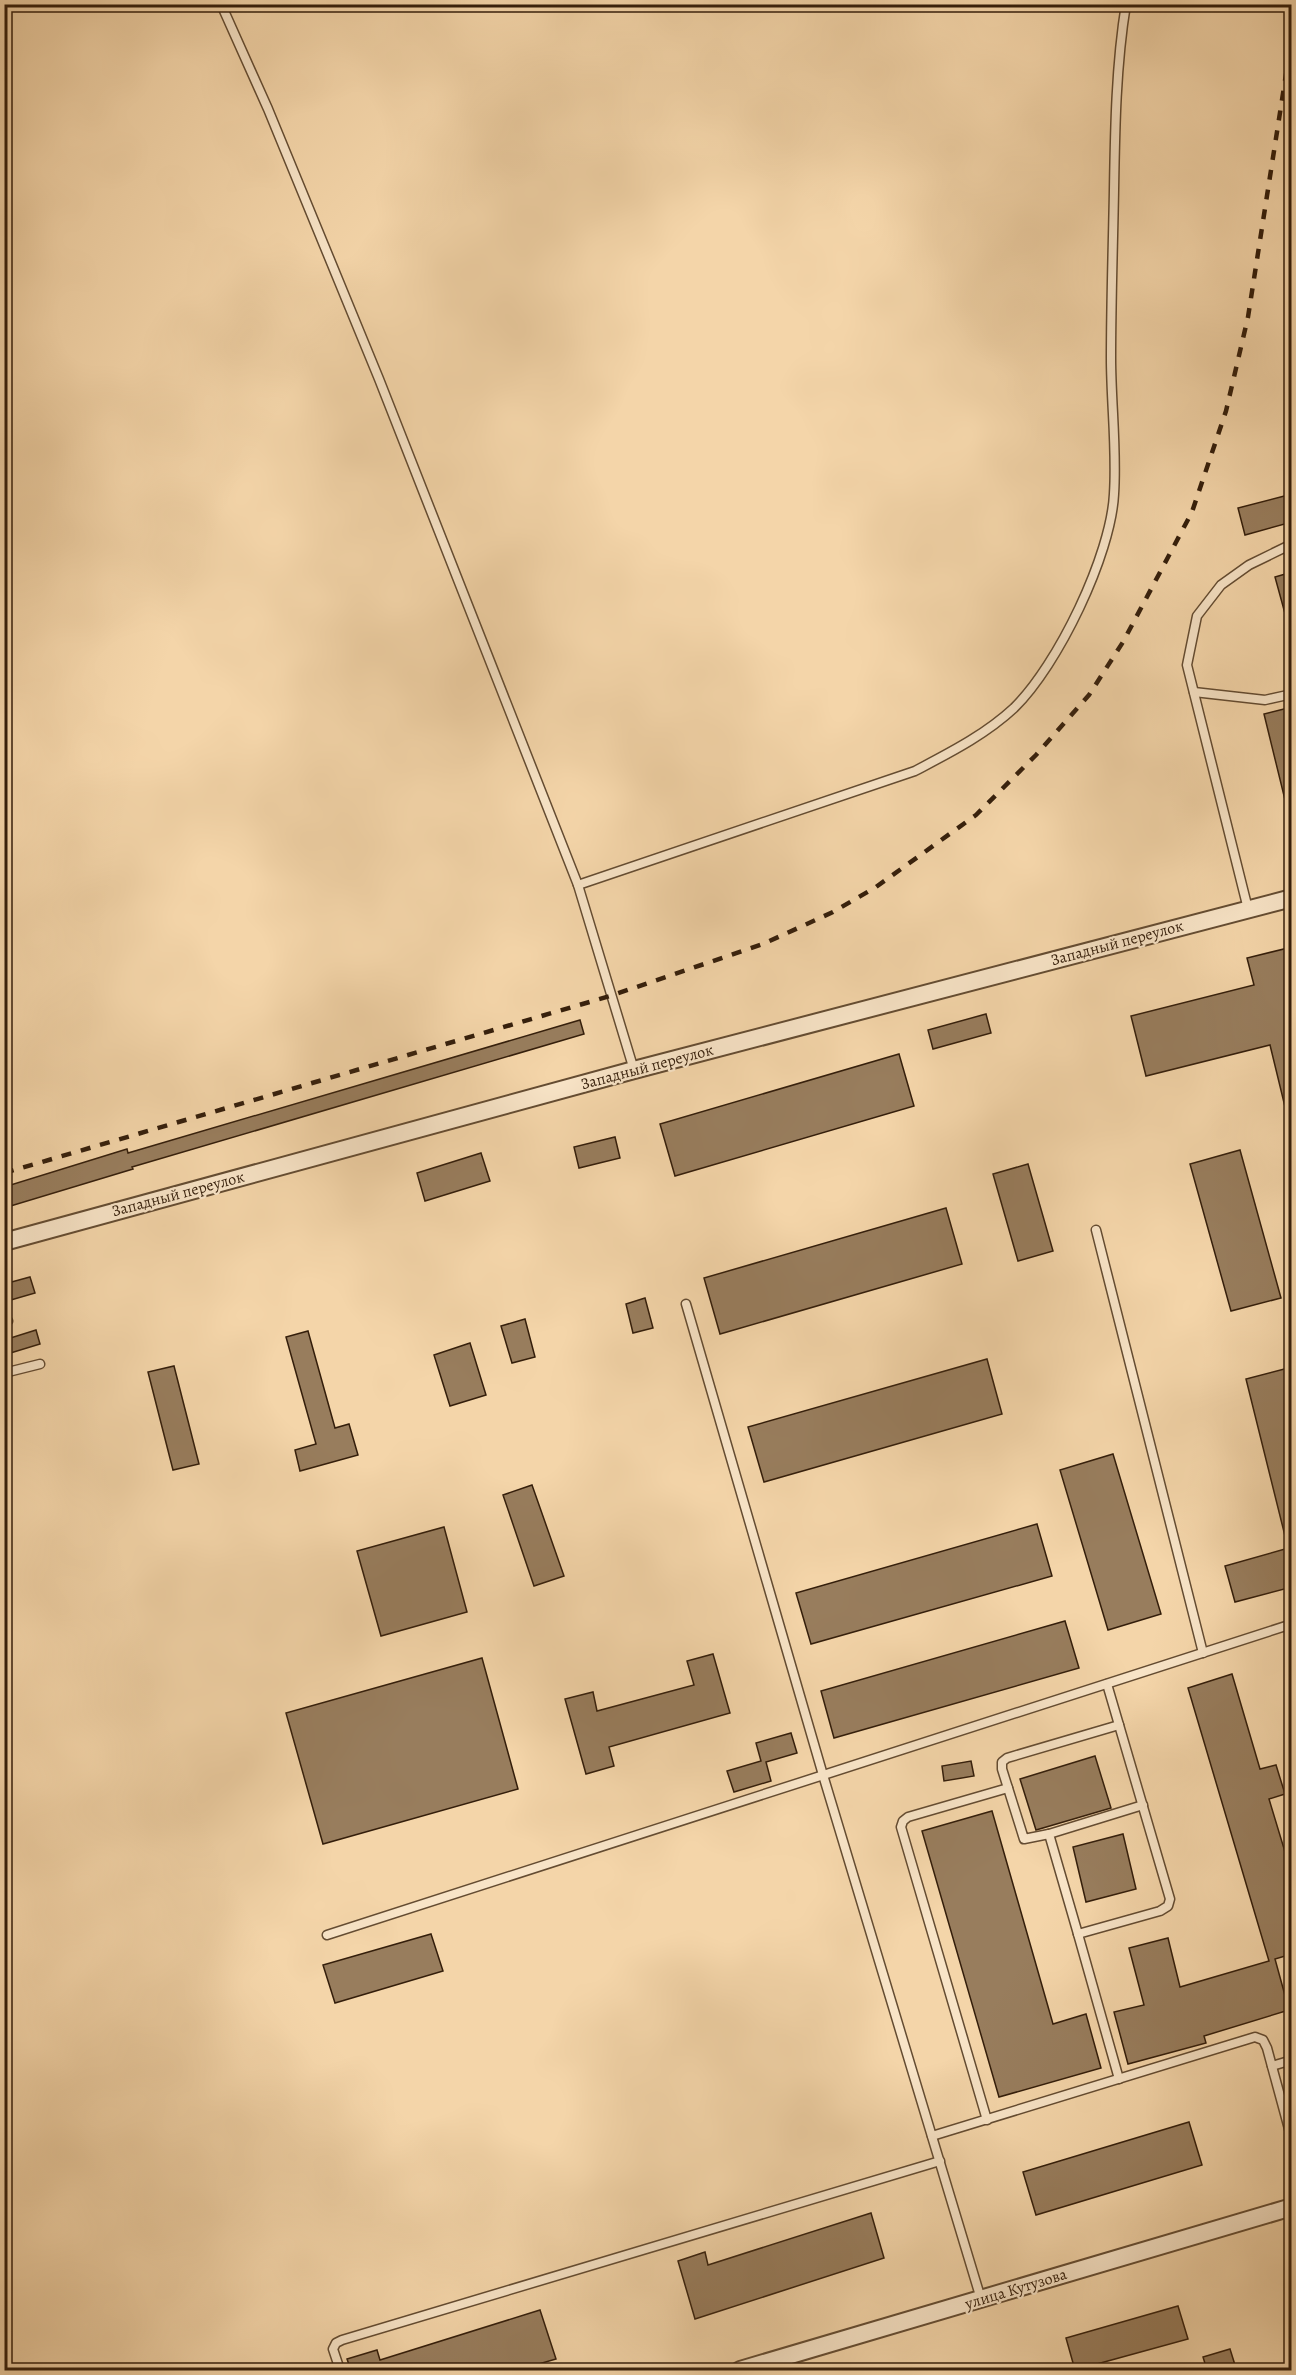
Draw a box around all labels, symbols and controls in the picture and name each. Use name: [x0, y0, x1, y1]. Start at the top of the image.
street label: Западный переулок: [1048, 915, 1186, 971]
street label: Западный переулок: [578, 1039, 716, 1095]
street label: Западный переулок: [109, 1166, 247, 1222]
street label: улица Кутузова: [961, 2263, 1070, 2315]

